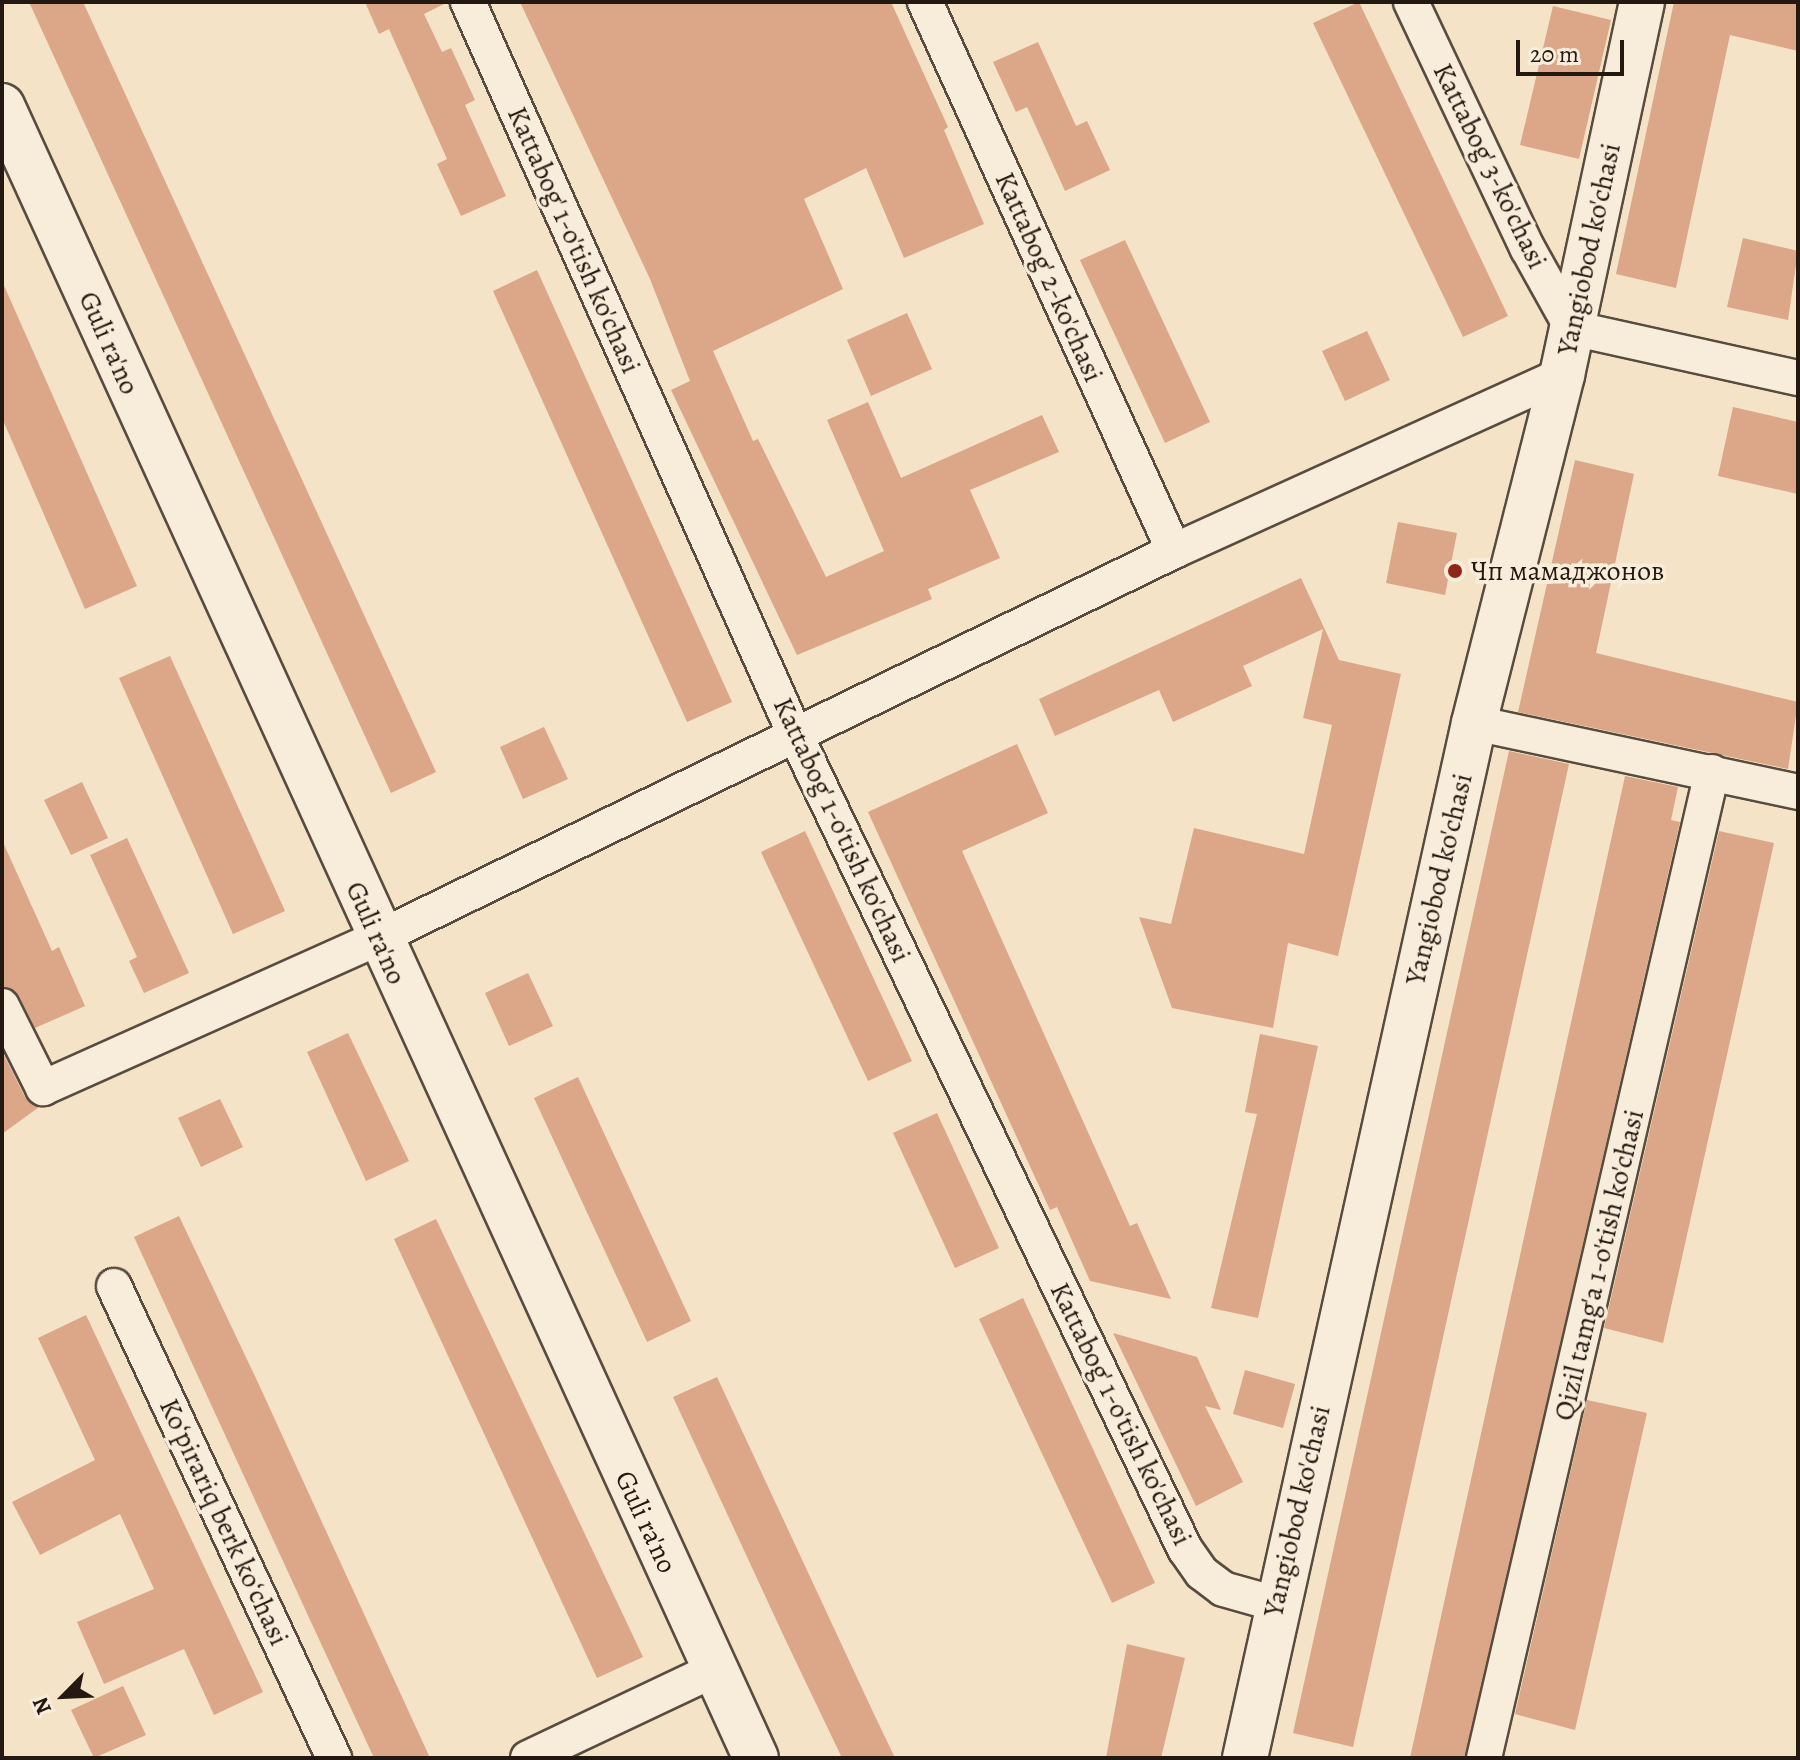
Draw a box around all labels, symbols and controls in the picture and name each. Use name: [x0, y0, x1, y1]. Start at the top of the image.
scale bar: [1520, 24, 1628, 74]
text: 20 m: [1530, 38, 1579, 70]
street label: Kattabog' 3-ko'chasi: [1426, 58, 1554, 274]
street label: Kattabog' 1-o'tish ko'chasi: [500, 101, 648, 379]
street label: Yangiobod ko'chasi: [1550, 140, 1628, 358]
street label: Kattabog' 2-ko'chasi: [988, 167, 1110, 387]
street label: Guli ra'no: [71, 286, 147, 400]
place label: Чп мамаджонов: [1471, 554, 1664, 588]
marker: Чп мамаджонов: [1446, 562, 1464, 580]
street label: Kattabog' 1-o'tish ko'chasi: [766, 692, 918, 968]
street label: Yangiobod ko'chasi: [1398, 770, 1480, 988]
street label: Guli ra'no: [338, 876, 414, 990]
street label: Qizil tamg'a 1-o'tish ko'chasi: [1547, 1106, 1651, 1424]
street label: Kattabog' 1-o'tish ko'chasi: [1043, 1277, 1199, 1551]
street label: Koʻpirariq berk koʻchasi: [152, 1393, 296, 1651]
street label: Yangiobod ko'chasi: [1256, 1402, 1338, 1620]
street label: Guli ra'no: [608, 1466, 684, 1578]
north arrow: [24, 1656, 104, 1736]
text: N: [25, 1692, 59, 1719]

